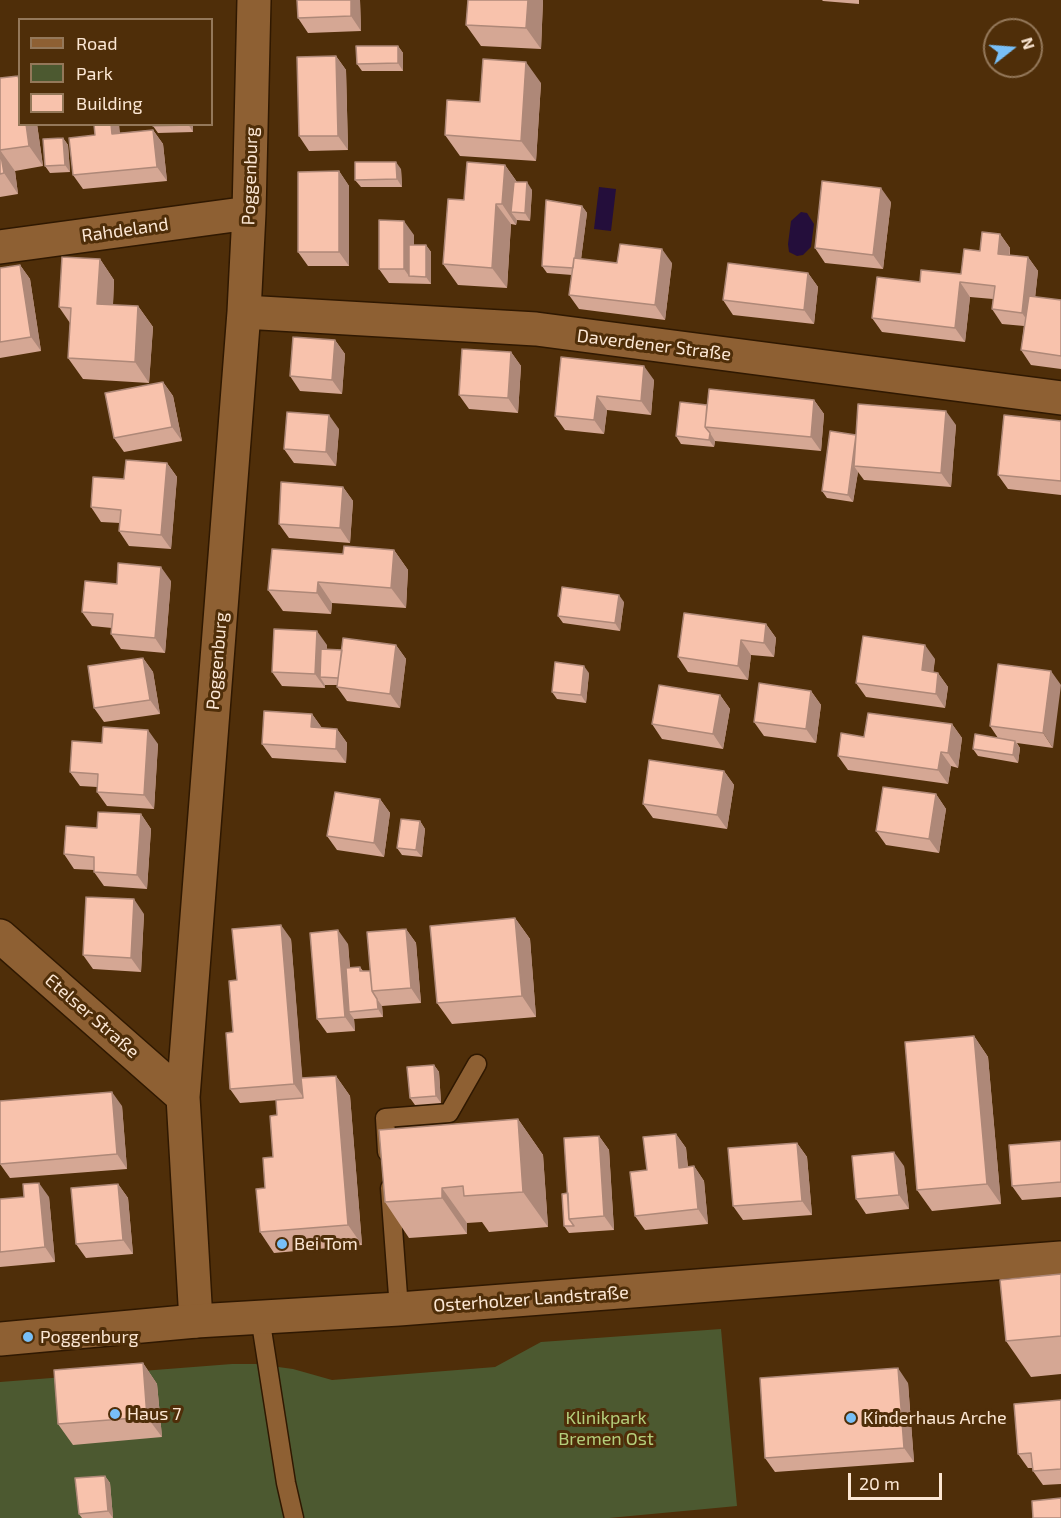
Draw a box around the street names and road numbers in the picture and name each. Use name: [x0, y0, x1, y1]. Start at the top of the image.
street label: Poggenburg: [237, 126, 263, 226]
street label: Rahdeland: [80, 213, 170, 247]
street label: Daverdener Straße: [576, 325, 732, 365]
street label: Poggenburg: [202, 611, 232, 711]
street label: Etelser Straße: [40, 969, 144, 1063]
street label: Osterholzer Landstraße: [433, 1281, 629, 1317]

